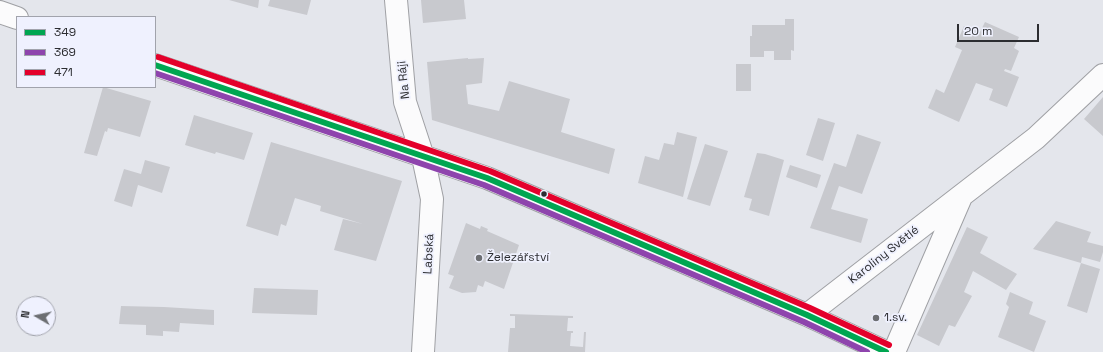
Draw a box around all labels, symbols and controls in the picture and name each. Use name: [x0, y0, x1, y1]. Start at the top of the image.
legend: [16, 16, 156, 88]
scale bar: [959, 16, 1041, 42]
text: 20 m: [964, 23, 992, 39]
text: 349: [54, 24, 76, 40]
text: 369: [54, 44, 76, 60]
street label: Na Ráji: [395, 60, 413, 100]
text: 471: [54, 64, 73, 80]
unlabelled marker: [539, 189, 549, 199]
street label: Karoliny Světlé: [846, 223, 922, 287]
street label: Labská: [421, 233, 437, 275]
place label: Železářství: [487, 251, 549, 265]
marker: Železářství: [474, 253, 484, 263]
north arrow: [16, 296, 56, 336]
text: N: [18, 310, 33, 319]
place label: 1.sv.: [884, 311, 907, 325]
marker: 1.sv.: [871, 313, 881, 323]

